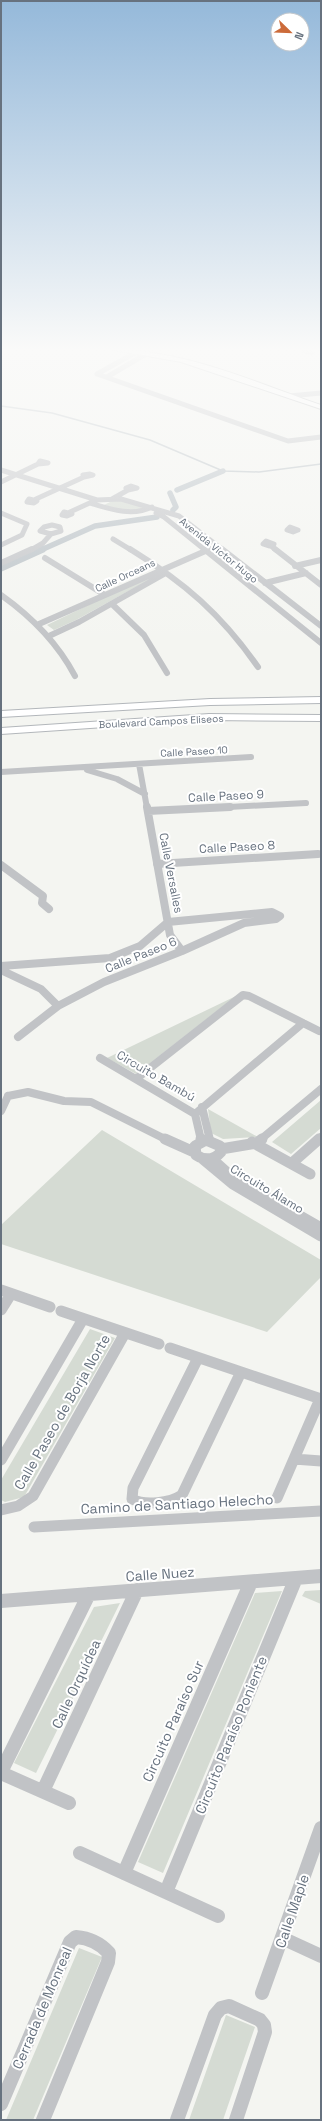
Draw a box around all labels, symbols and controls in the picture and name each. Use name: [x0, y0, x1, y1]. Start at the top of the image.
north arrow: [270, 12, 310, 52]
text: N: [291, 30, 307, 42]
street label: Avenida Víctor Hugo: [177, 515, 261, 586]
street label: Calle Orceans: [93, 556, 157, 595]
street label: Boulevard Campos Eliseos: [98, 712, 224, 731]
street label: Calle Paseo 10: [160, 743, 228, 760]
street label: Calle Paseo 9: [188, 786, 264, 806]
street label: Calle Versalles: [155, 831, 187, 915]
street label: Calle Paseo 8: [199, 837, 275, 857]
street label: Calle Paseo 6: [103, 933, 179, 977]
street label: Circuito Bambú: [114, 1047, 198, 1105]
street label: Circuito Álamo: [227, 1161, 307, 1217]
street label: Calle Paseo de Borja Norte: [10, 1331, 114, 1493]
street label: Camino de Santiago Helecho: [80, 1490, 274, 1518]
street label: Calle Nuez: [125, 1563, 195, 1585]
street label: Calle Orquídea: [47, 1636, 105, 1732]
street label: Circuito Paraíso Poniente: [191, 1653, 271, 1817]
street label: Circuito Paraíso Sur: [138, 1657, 208, 1785]
street label: Calle Maple: [271, 1872, 313, 1950]
street label: Cerrada de Monreal: [8, 1944, 76, 2072]

